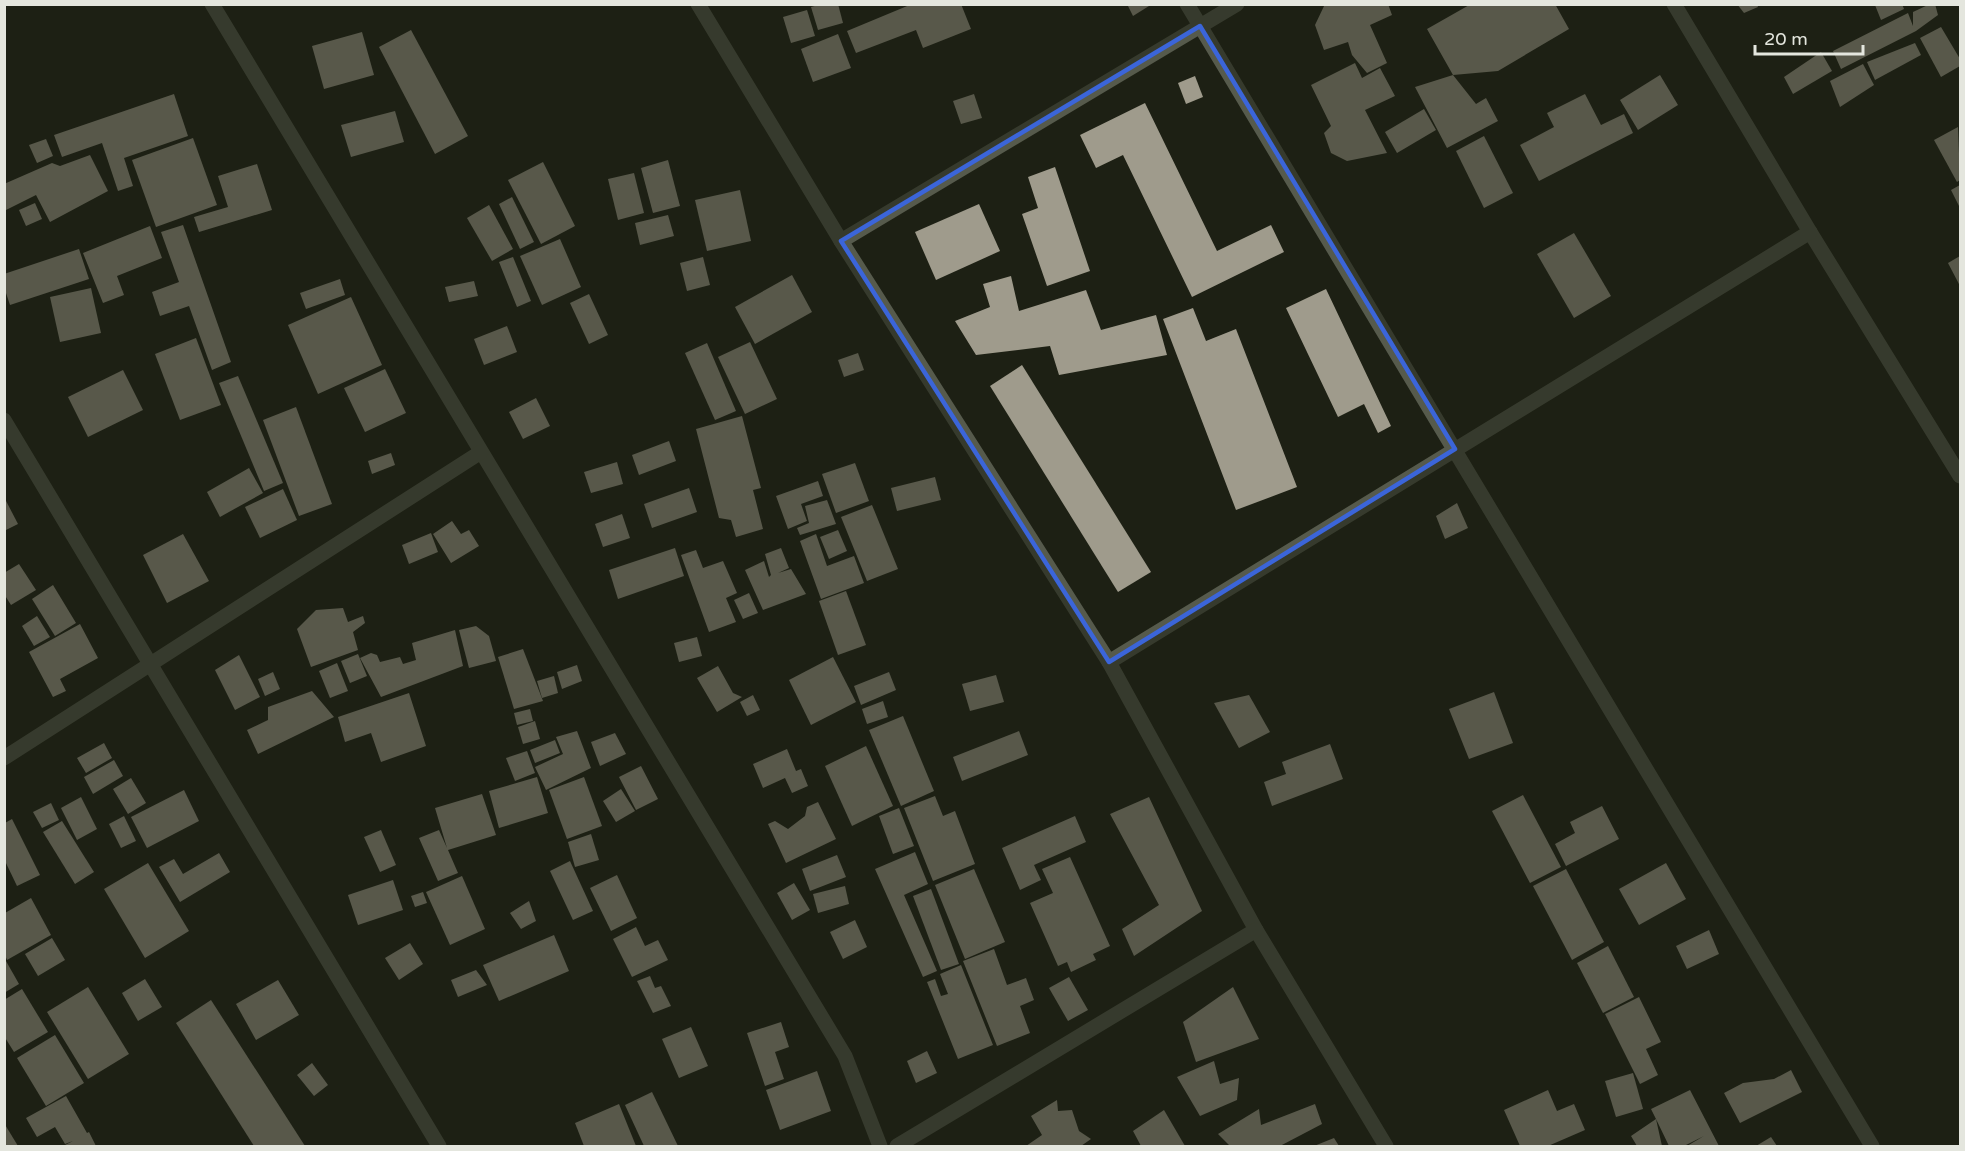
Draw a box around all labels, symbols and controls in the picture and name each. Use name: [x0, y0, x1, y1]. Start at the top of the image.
scale bar: [1755, 18, 1863, 56]
text: 20 m: [1764, 28, 1808, 50]

